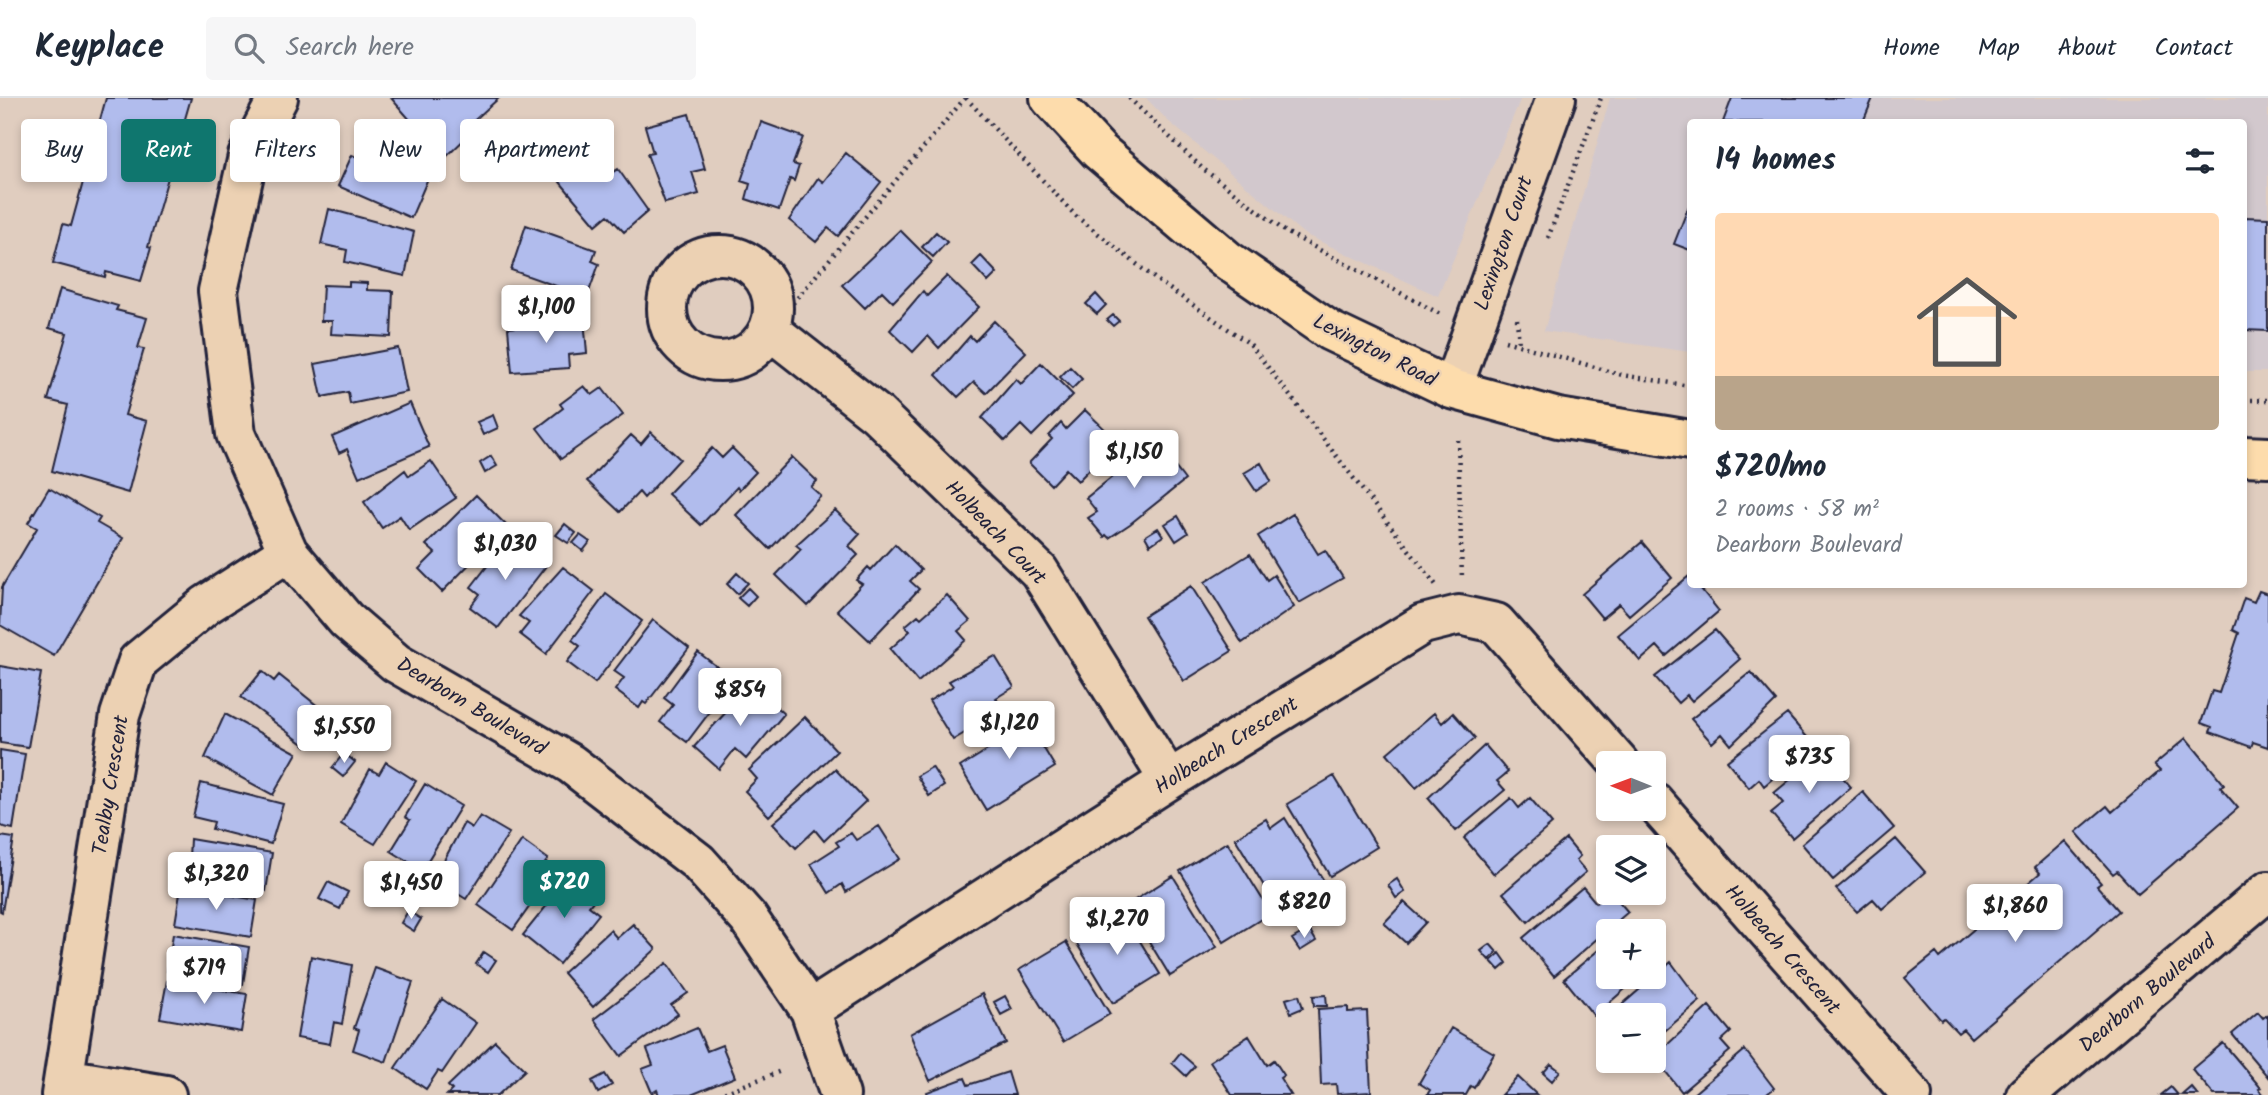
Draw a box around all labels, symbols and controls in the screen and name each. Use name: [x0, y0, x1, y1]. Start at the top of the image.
search box: [206, 17, 696, 80]
text: Keyplace: [35, 22, 164, 75]
text: Search here: [286, 27, 414, 69]
icon: search: [230, 29, 268, 67]
text: Home: [1883, 29, 1940, 68]
text: Map: [1978, 29, 2020, 68]
text: About: [2058, 29, 2116, 68]
text: Contact: [2154, 29, 2233, 68]
chip: Buy: [21, 119, 107, 182]
chip: Rent: [121, 119, 216, 182]
chip: Filters: [230, 119, 340, 182]
chip: New: [354, 119, 446, 182]
chip: Apartment: [460, 119, 614, 182]
text: 14 homes: [1715, 137, 1836, 185]
icon: filters: [2181, 142, 2219, 180]
street label: Lexington Court: [1466, 171, 1543, 315]
icon: home: [1904, 259, 2030, 385]
pin: $1,100: [489, 286, 603, 345]
text: $1,100: [517, 290, 575, 326]
street label: Lexington Road: [1306, 306, 1443, 397]
pin: $1,150: [1077, 430, 1191, 490]
text: $1,150: [1106, 435, 1162, 471]
text: $720/mo: [1715, 444, 1827, 492]
street label: Holbeach Court: [936, 473, 1054, 594]
text: 2 rooms · 58 m²: [1715, 492, 1879, 528]
pin: $1,030: [448, 522, 562, 582]
text: $1,030: [474, 527, 536, 563]
text: Dearborn Boulevard: [1715, 528, 1902, 564]
street label: Dearborn Boulevard: [390, 649, 553, 766]
pin: $854: [699, 668, 781, 728]
text: $854: [714, 673, 766, 709]
street label: Holbeach Crescent: [1148, 688, 1306, 804]
pin: $1,120: [952, 702, 1066, 761]
pin: $1,550: [287, 706, 401, 765]
text: $1,120: [980, 706, 1038, 742]
text: $1,550: [313, 710, 375, 746]
street label: Tealby Crescent: [84, 712, 139, 857]
pin: $735: [1768, 736, 1850, 795]
text: $735: [1785, 740, 1833, 776]
north arrow: [1596, 751, 1666, 821]
map controls: [1596, 751, 1666, 1073]
button: layers: [1596, 835, 1666, 905]
pin: $1,320: [159, 852, 273, 912]
text: $1,320: [184, 857, 248, 893]
pin: $720: [523, 860, 605, 920]
pin: $1,450: [354, 862, 468, 921]
text: $720: [539, 865, 589, 901]
text: $1,450: [380, 866, 442, 902]
street label: Holbeach Crescent: [1716, 877, 1849, 1023]
pin: $820: [1263, 880, 1345, 940]
pin: $1,860: [1958, 884, 2072, 944]
text: $820: [1278, 885, 1330, 921]
text: $1,860: [1983, 889, 2047, 925]
pin: $1,270: [1060, 898, 1174, 957]
text: $1,270: [1086, 902, 1148, 938]
button: +: [1596, 919, 1666, 989]
street label: Dearborn Boulevard: [2072, 926, 2224, 1062]
pin: $719: [163, 946, 245, 1006]
text: $719: [182, 951, 226, 987]
button: −: [1596, 1003, 1666, 1073]

